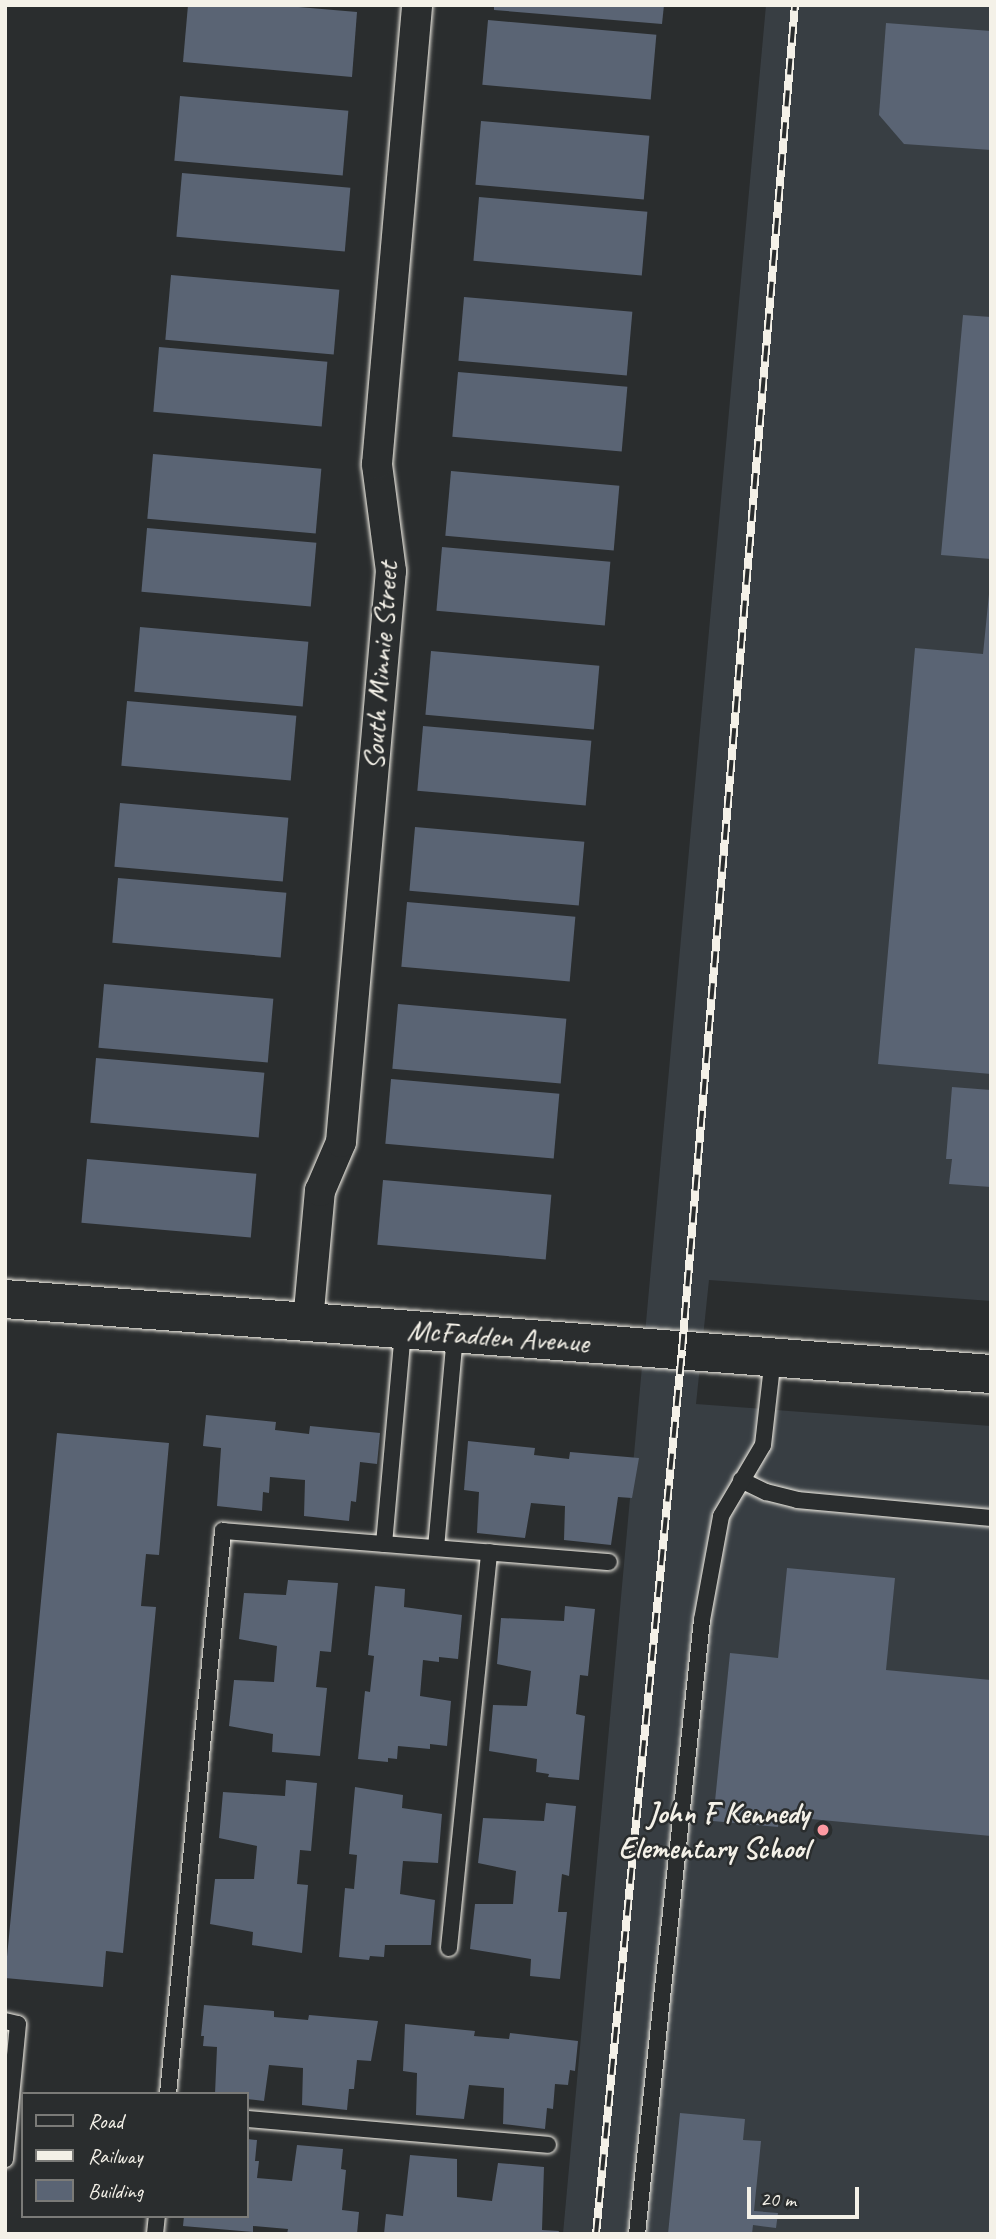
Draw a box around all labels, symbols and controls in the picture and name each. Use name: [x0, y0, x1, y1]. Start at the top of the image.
street label: South Minnie Street: [355, 560, 405, 772]
street label: McFadden Avenue: [406, 1312, 590, 1360]
place label: John F Kennedy Elementary School: [619, 1795, 809, 1866]
marker: John F Kennedy Elementary School: [815, 1822, 831, 1838]
legend: [21, 2092, 248, 2218]
text: Road: [88, 2108, 123, 2134]
text: Railway: [88, 2143, 142, 2169]
scale bar: [751, 2172, 863, 2216]
text: Building: [88, 2178, 143, 2204]
text: 20 m: [760, 2186, 796, 2212]

